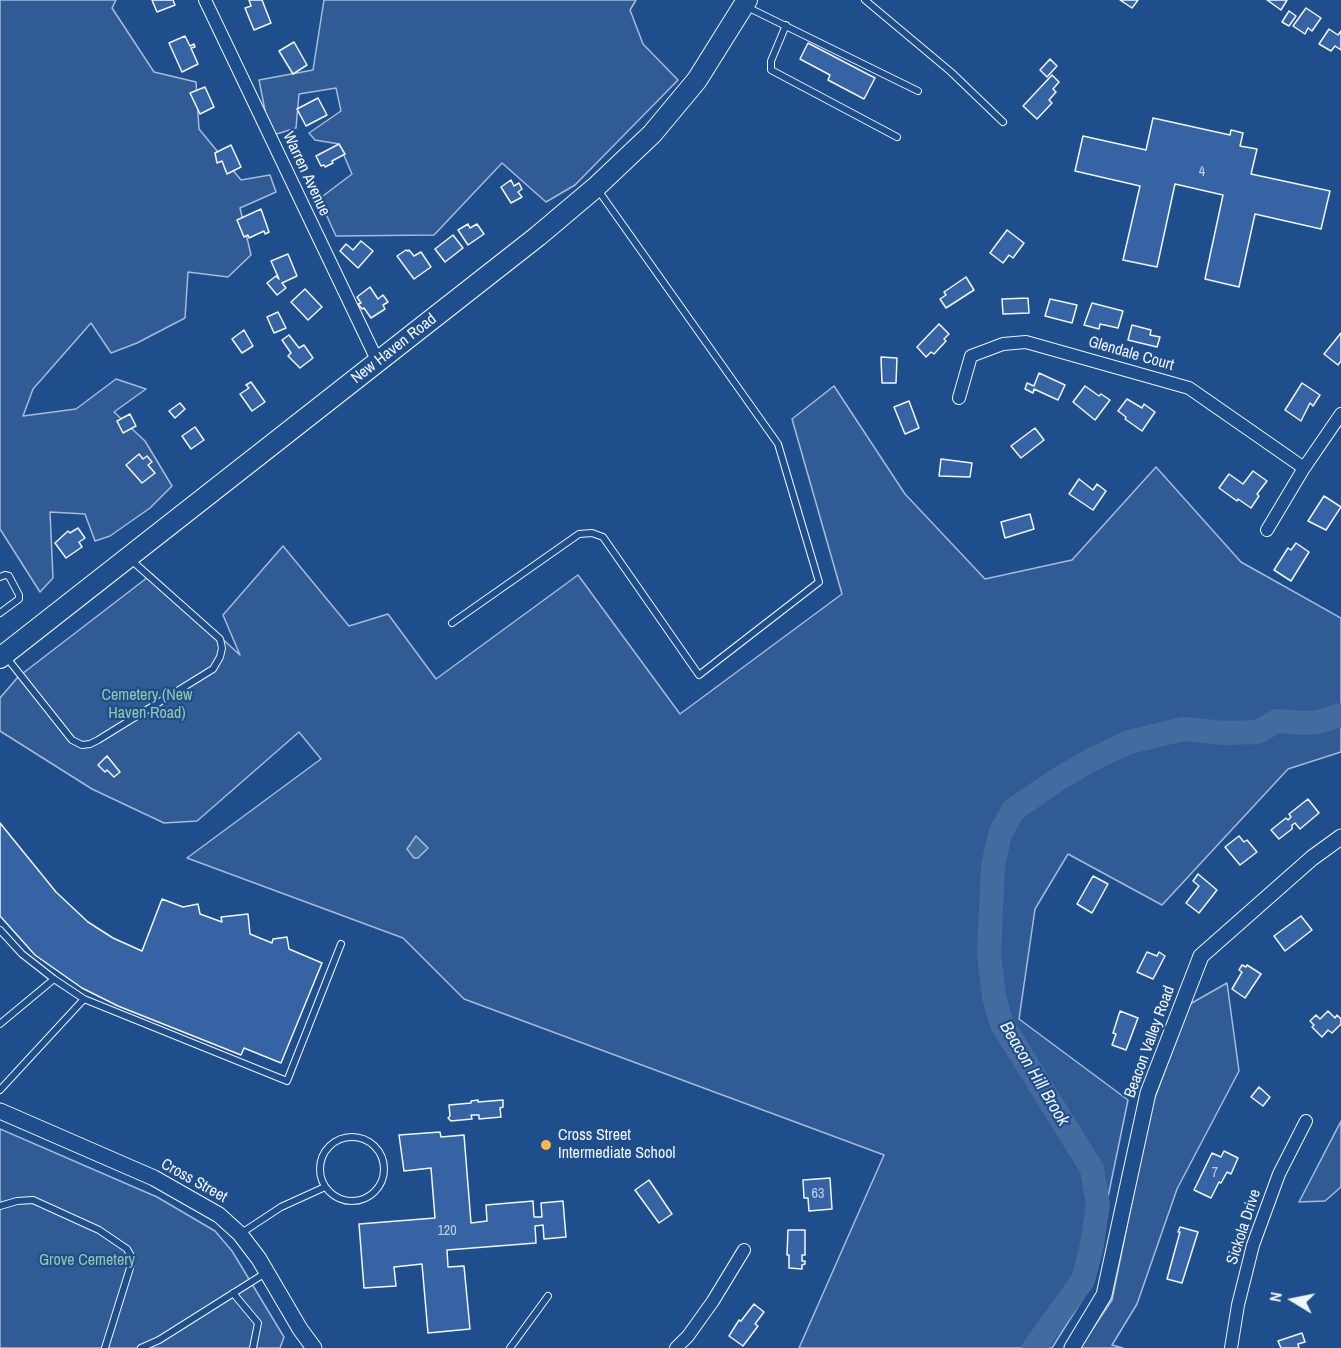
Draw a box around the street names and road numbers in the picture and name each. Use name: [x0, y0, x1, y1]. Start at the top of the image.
street label: Warren Avenue: [278, 129, 334, 219]
street label: New Haven Road: [348, 310, 440, 388]
street label: Glendale Court: [1086, 333, 1176, 375]
street label: Beacon Valley Road: [1121, 983, 1179, 1101]
street label: Cross Street: [157, 1155, 231, 1207]
street label: Sickola Drive: [1223, 1187, 1265, 1267]

